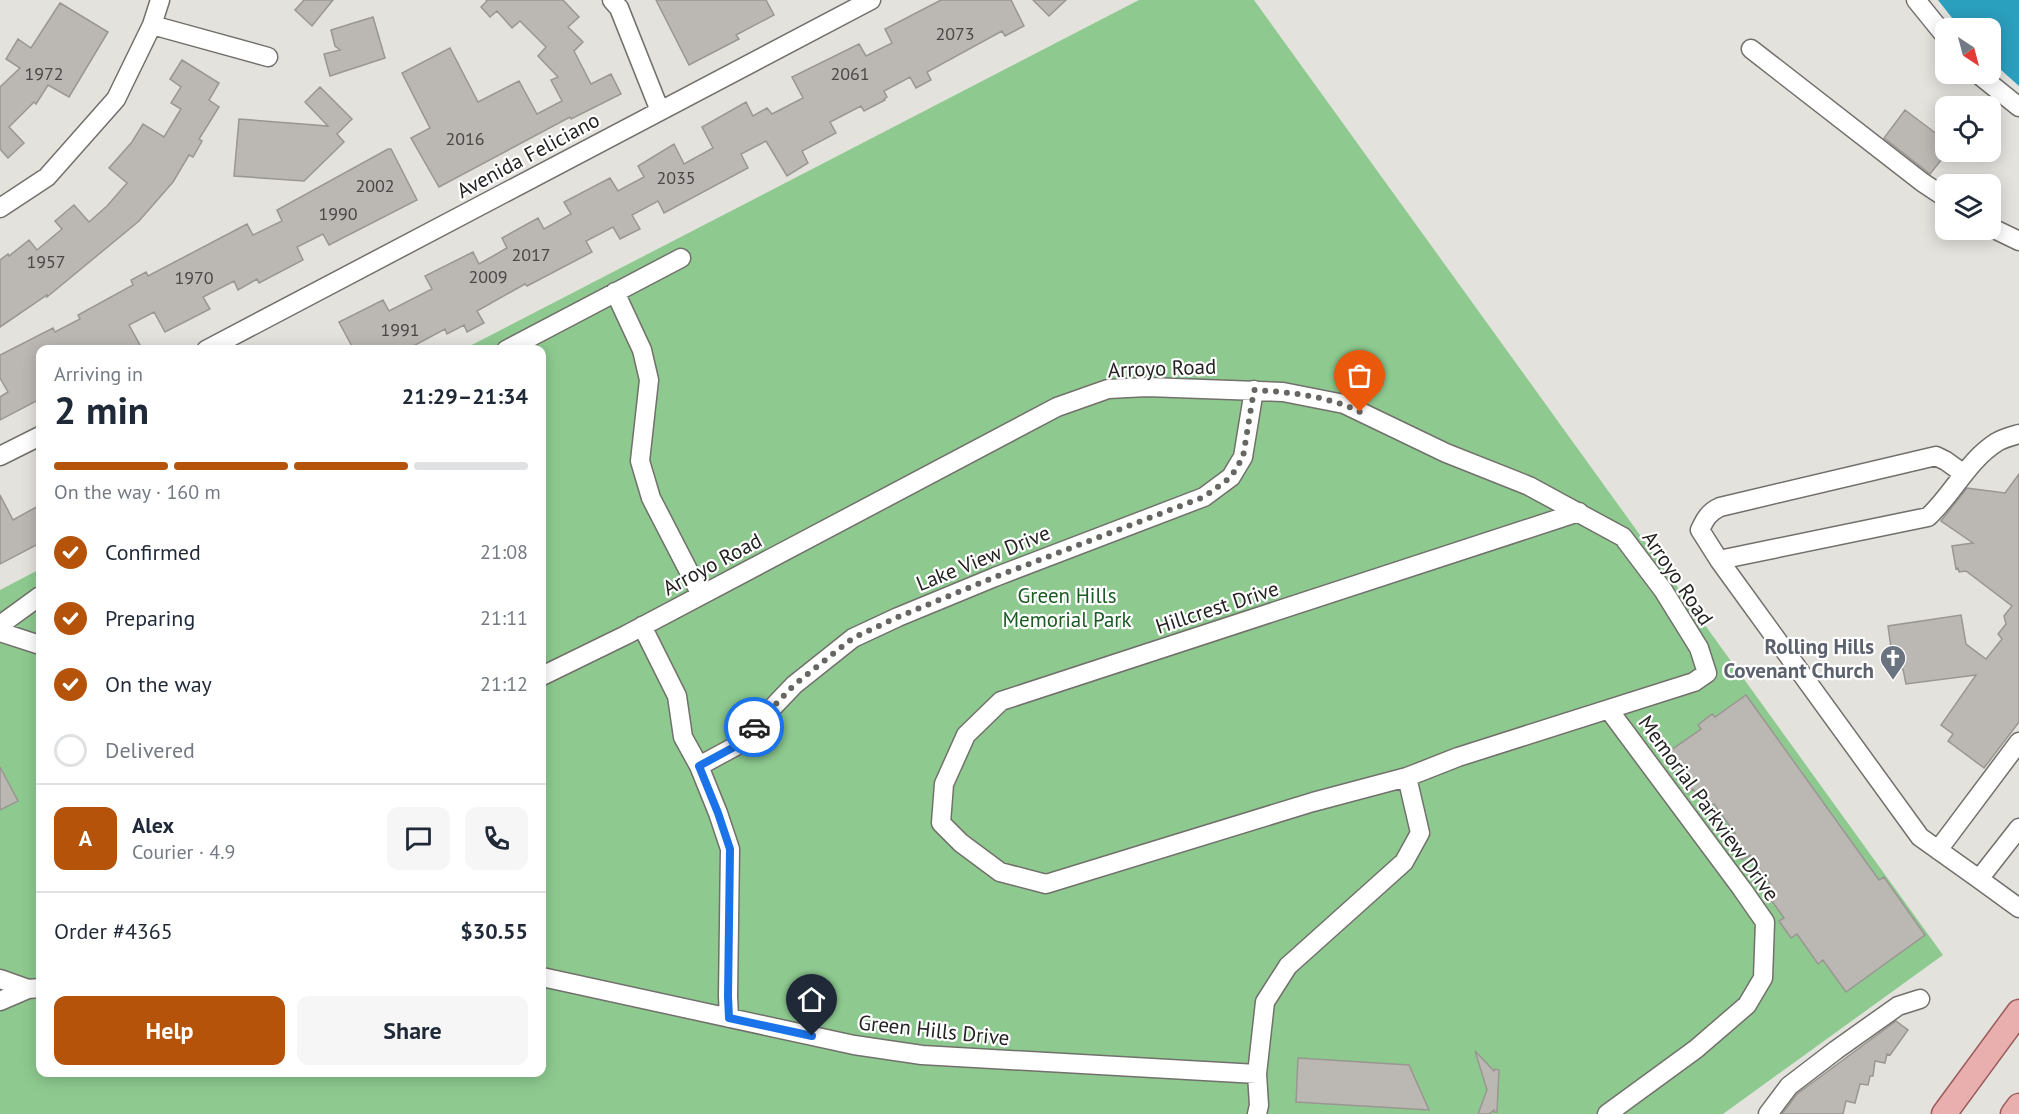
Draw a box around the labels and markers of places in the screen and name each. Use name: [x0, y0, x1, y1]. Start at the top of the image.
pin: [1334, 350, 1385, 412]
place label: Rolling Hills Covenant Church: [1723, 633, 1874, 684]
church icon: Rolling Hills Covenant Church: [1878, 643, 1908, 681]
pin: [786, 974, 837, 1036]

